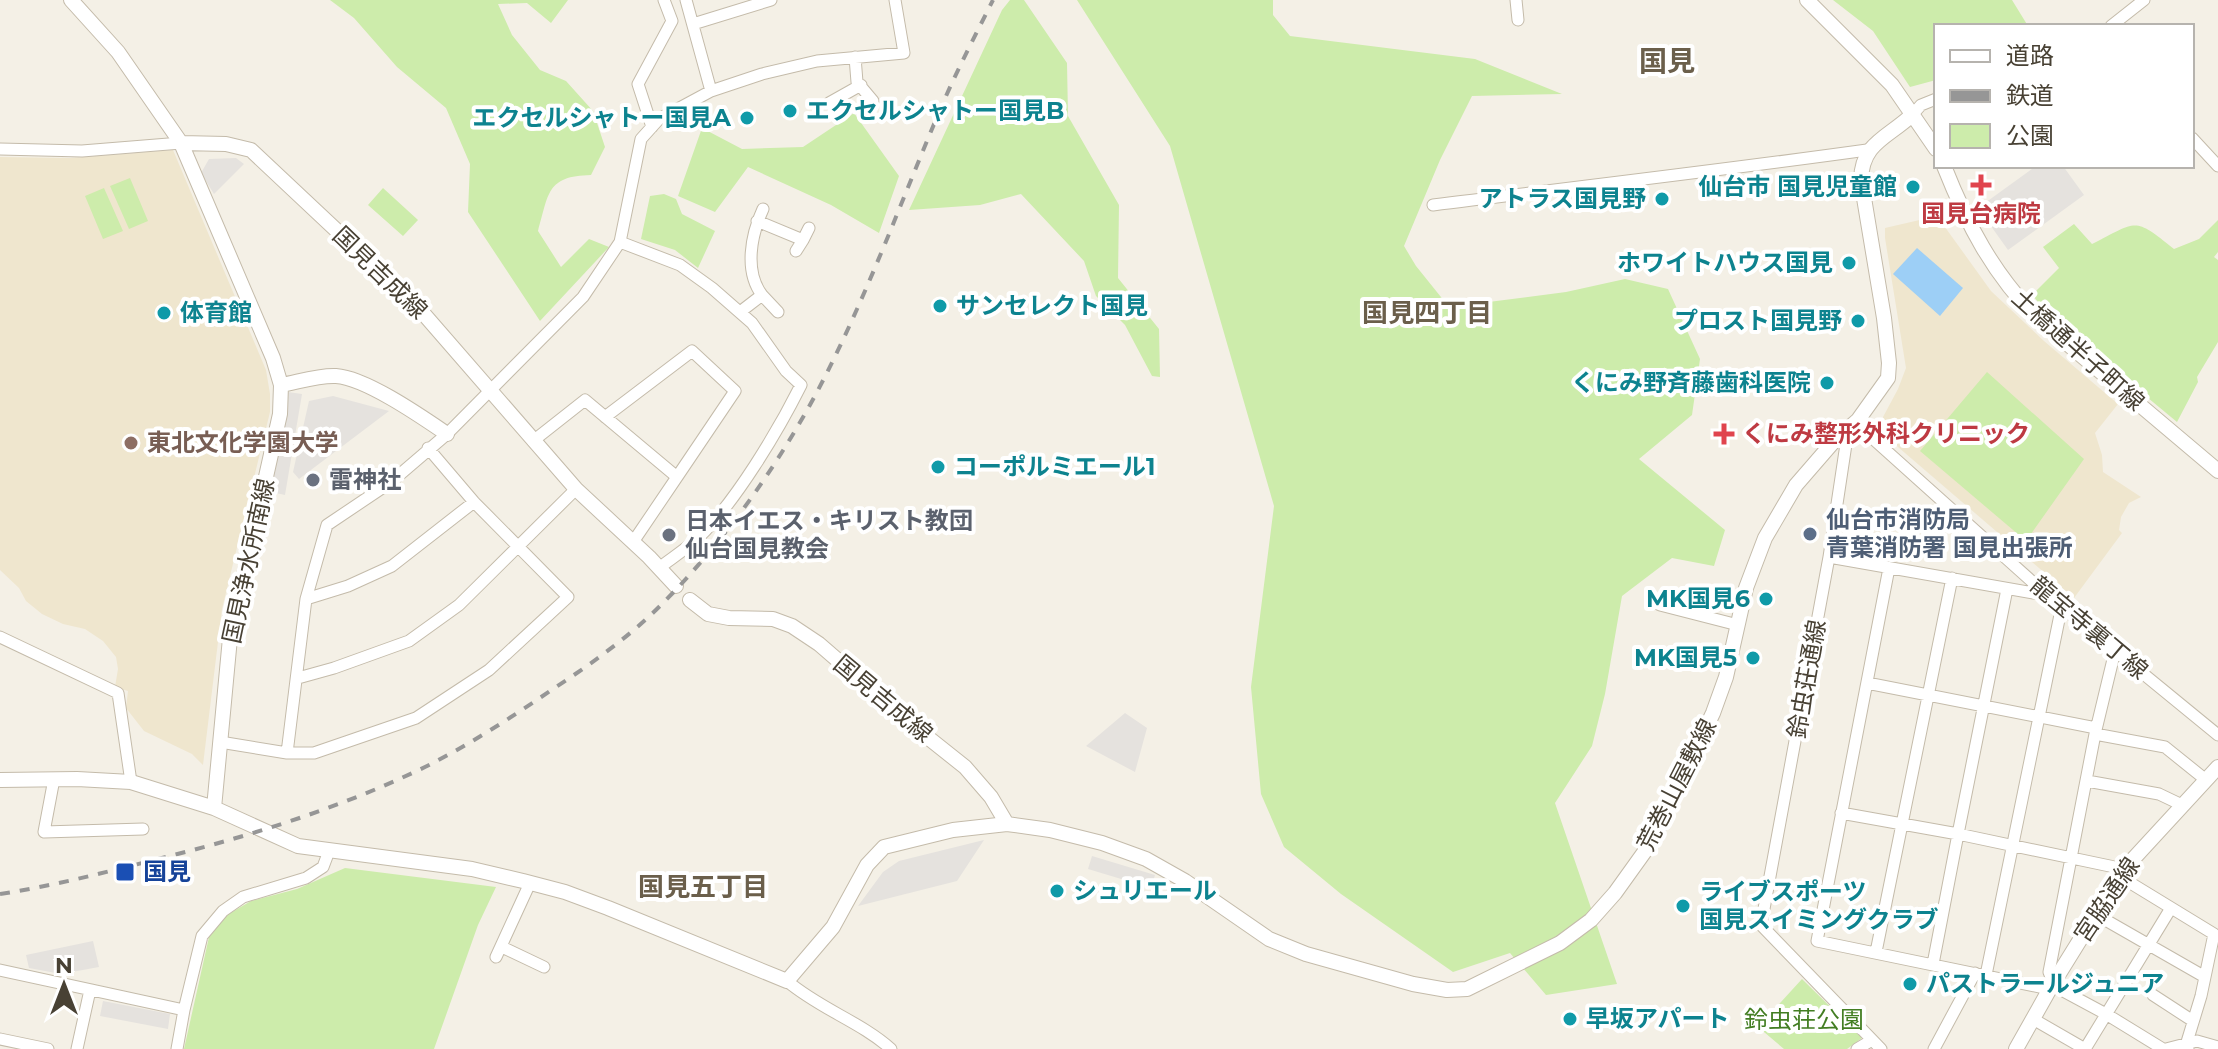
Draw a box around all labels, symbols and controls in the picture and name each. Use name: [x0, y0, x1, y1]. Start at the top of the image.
legend: [1934, 24, 2194, 168]
text: 道路: [2006, 41, 2054, 70]
district label: 国見: [1639, 44, 1695, 78]
text: 鉄道: [2006, 81, 2054, 110]
place label: エクセルシャトー国見B: [806, 96, 1064, 125]
marker: エクセルシャトー国見B: [781, 102, 799, 120]
place label: エクセルシャトー国見A: [473, 103, 732, 132]
marker: エクセルシャトー国見A: [738, 109, 756, 127]
text: 公園: [2006, 121, 2054, 150]
place label: 仙台市 国見児童館: [1698, 172, 1897, 201]
marker: 国見台病院: [1970, 174, 1992, 196]
marker: 仙台市 国見児童館: [1904, 178, 1922, 196]
place label: アトラス国見野: [1478, 184, 1646, 213]
marker: アトラス国見野: [1653, 190, 1671, 208]
place label: 国見台病院: [1921, 199, 2041, 228]
street label: 国見吉成線: [327, 221, 434, 325]
place label: ホワイトハウス国見: [1617, 248, 1833, 277]
marker: ホワイトハウス国見: [1840, 254, 1858, 272]
street label: 土橋通半子町線: [2006, 283, 2150, 417]
place label: サンセレクト国見: [956, 291, 1148, 320]
marker: サンセレクト国見: [931, 297, 949, 315]
district label: 国見四丁目: [1362, 297, 1492, 329]
place label: 体育館: [180, 298, 252, 327]
marker: 体育館: [155, 304, 173, 322]
place label: プロスト国見野: [1674, 306, 1842, 335]
marker: プロスト国見野: [1849, 312, 1867, 330]
place label: くにみ野斉藤歯科医院: [1571, 368, 1811, 397]
marker: くにみ野斉藤歯科医院: [1818, 374, 1836, 392]
place label: くにみ整形外科クリニック: [1742, 419, 2030, 448]
marker: くにみ整形外科クリニック: [1713, 423, 1735, 445]
place label: 東北文化学園大学: [147, 428, 339, 457]
marker: 東北文化学園大学: [122, 434, 140, 452]
place label: コーポルミエール1: [954, 452, 1155, 481]
marker: コーポルミエール1: [929, 458, 947, 476]
place label: 雷神社: [329, 465, 401, 494]
marker: 雷神社: [304, 471, 322, 489]
street label: 国見浄水所南線: [217, 476, 280, 646]
place label: 仙台市消防局 青葉消防署 国見出張所: [1826, 505, 2073, 562]
place label: 日本イエス・キリスト教団 仙台国見教会: [685, 506, 973, 563]
marker: 仙台市消防局 青葉消防署 国見出張所: [1801, 525, 1819, 543]
marker: 日本イエス・キリスト教団 仙台国見教会: [660, 526, 678, 544]
street label: 龍宝寺裏丁線: [2025, 570, 2154, 685]
place label: MK国見6: [1646, 584, 1750, 613]
marker: MK国見6: [1757, 590, 1775, 608]
street label: 鈴虫荘通線: [1782, 617, 1831, 741]
place label: MK国見5: [1634, 643, 1737, 672]
street label: 国見吉成線: [828, 649, 939, 748]
marker: MK国見5: [1744, 649, 1762, 667]
street label: 荒巻山屋敷線: [1631, 714, 1722, 856]
street label: 宮脇通線: [2068, 852, 2145, 948]
place label: 国見: [143, 857, 191, 886]
marker: 国見: [114, 861, 136, 883]
district label: 国見五丁目: [638, 871, 768, 903]
place label: シュリエール: [1073, 876, 1217, 905]
place label: ライブスポーツ 国見スイミングクラブ: [1699, 877, 1939, 934]
marker: シュリエール: [1048, 882, 1066, 900]
marker: ライブスポーツ 国見スイミングクラブ: [1674, 897, 1692, 915]
north arrow: [24, 945, 104, 1025]
text: N: [55, 952, 73, 979]
place label: パストラールジュニア: [1926, 969, 2164, 998]
marker: パストラールジュニア: [1901, 975, 1919, 993]
place label: 早坂アパート: [1586, 1004, 1730, 1033]
park label: 鈴虫荘公園: [1744, 1005, 1864, 1034]
marker: 早坂アパート: [1561, 1010, 1579, 1028]

